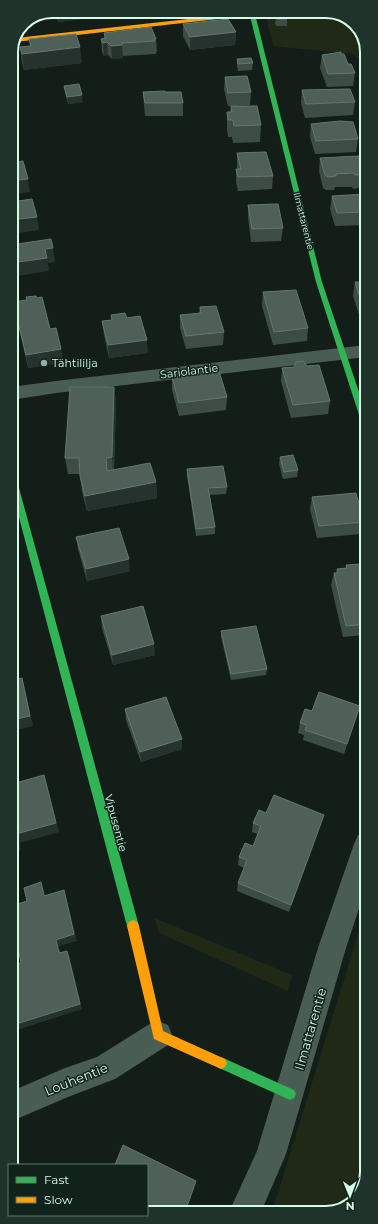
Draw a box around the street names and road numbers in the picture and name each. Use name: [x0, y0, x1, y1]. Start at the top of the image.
street label: Ilmattarentie: [292, 191, 317, 251]
street label: Sariolantie: [159, 360, 219, 382]
street label: Vipusentie: [102, 793, 130, 854]
street label: Ilmattarentie: [291, 986, 329, 1072]
street label: Louhentie: [42, 1059, 110, 1099]

